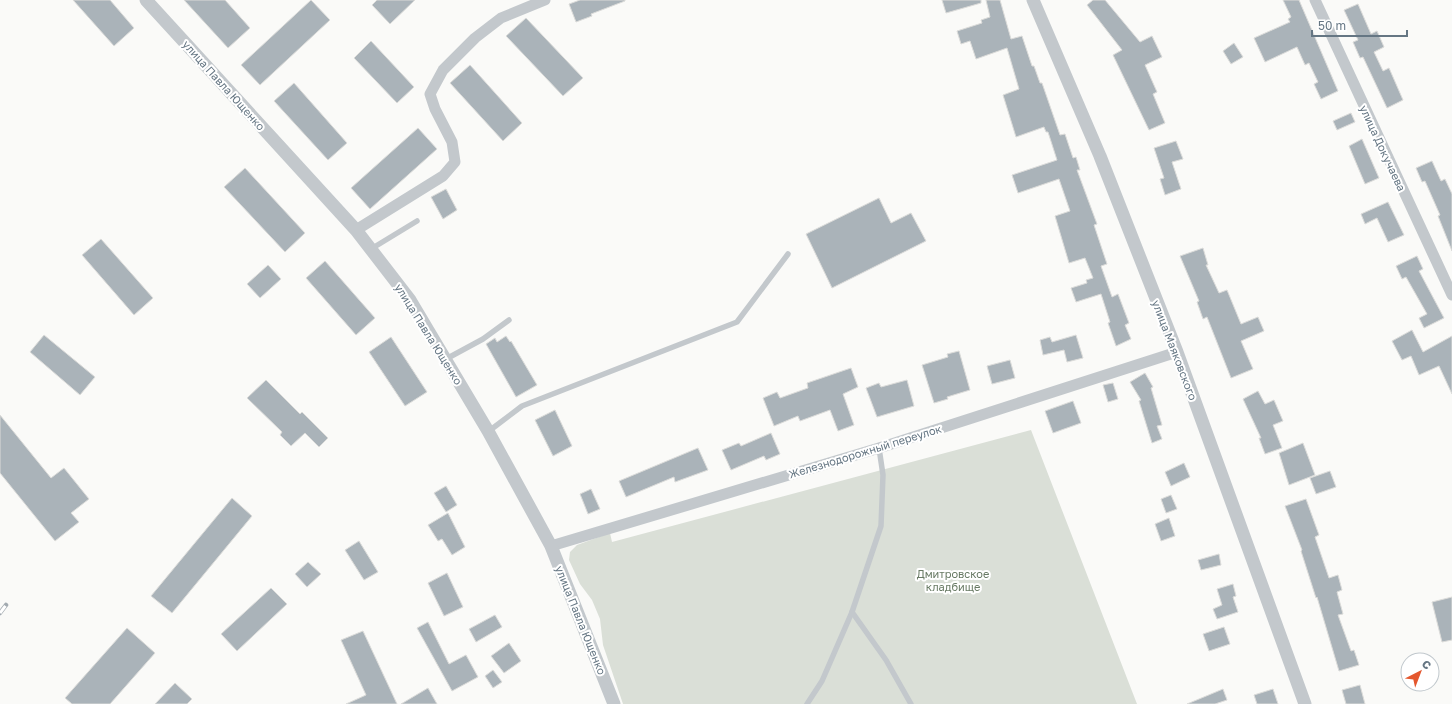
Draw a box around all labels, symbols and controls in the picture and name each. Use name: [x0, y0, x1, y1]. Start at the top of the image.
scale bar: [1312, 12, 1407, 38]
text: 50 m: [1318, 18, 1346, 33]
street label: улица Павла Ющенко: [180, 37, 268, 133]
street label: улица Докучаева: [1357, 103, 1409, 193]
street label: улица Павла Ющенко: [393, 281, 466, 387]
street label: улица Маяковского: [1150, 298, 1200, 402]
street label: Железнодорожный переулок: [787, 421, 944, 480]
street label: улица Павла Ющенко: [553, 564, 609, 677]
park label: Дмитровское кладбище: [917, 567, 989, 593]
north arrow: [1400, 652, 1440, 692]
text: С: [1420, 657, 1434, 672]

